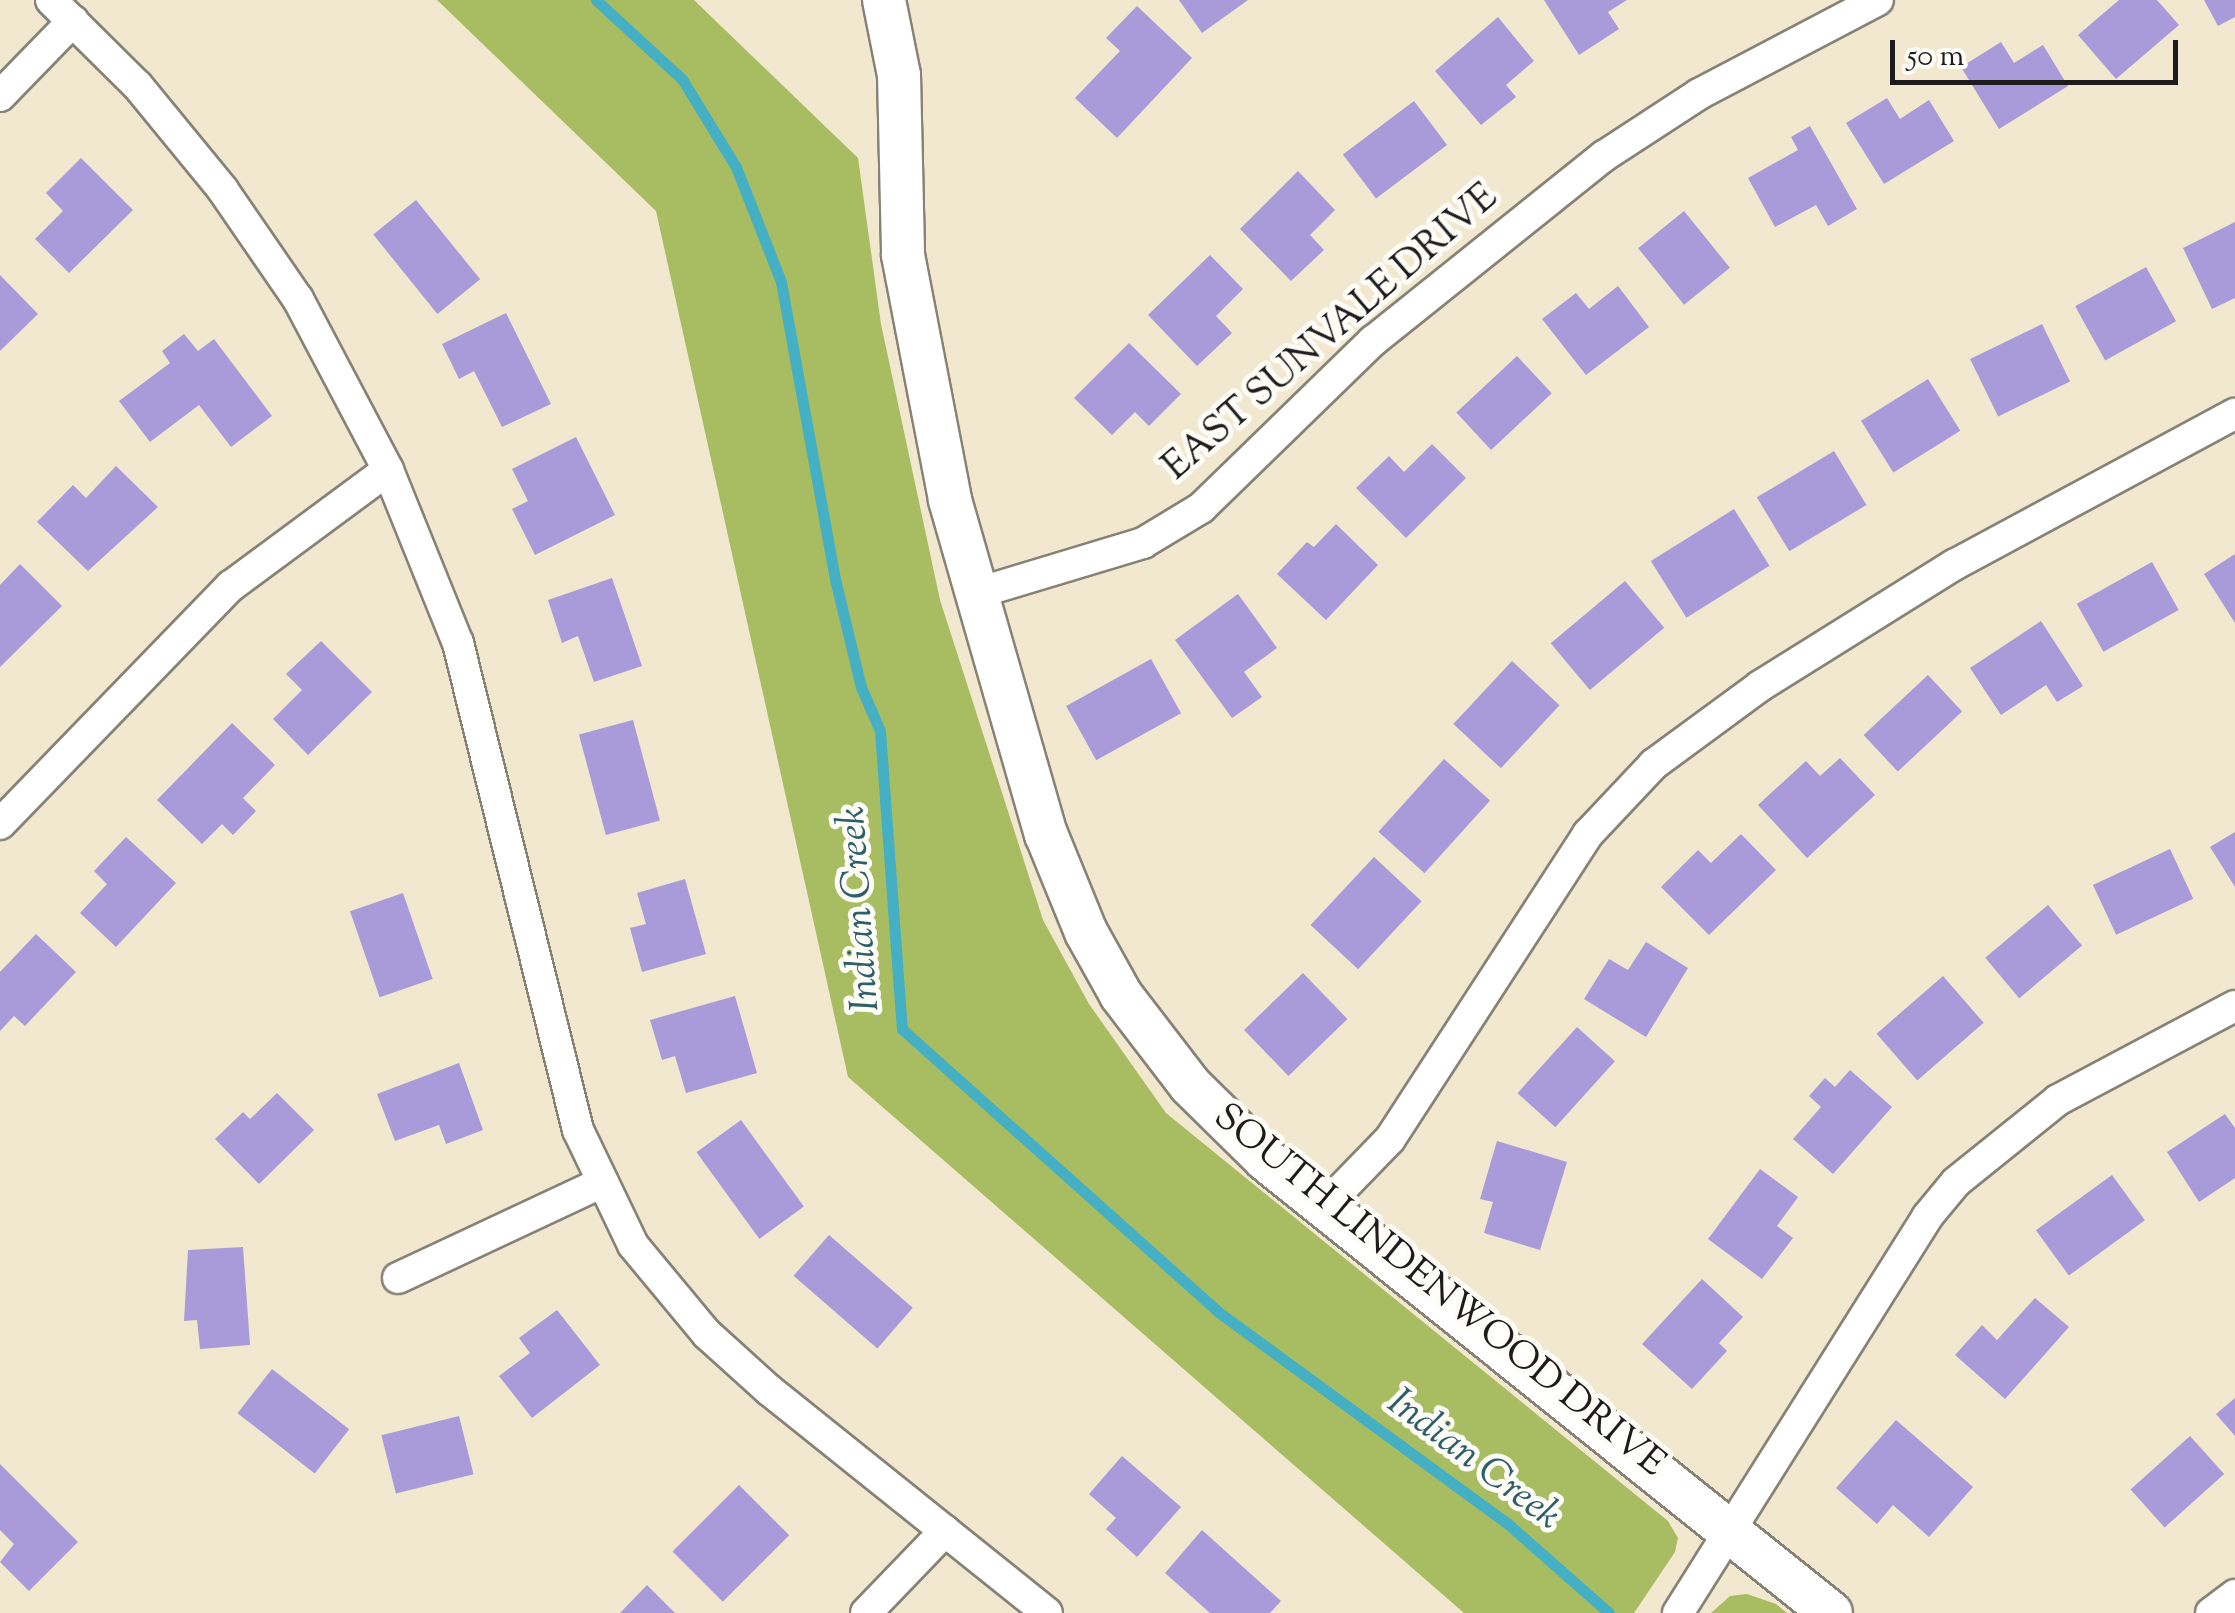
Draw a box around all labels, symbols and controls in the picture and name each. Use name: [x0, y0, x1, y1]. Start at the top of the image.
scale bar: [1895, 20, 2182, 82]
text: 50 m: [1907, 36, 1964, 79]
street label: EAST SUNVALE DRIVE: [1155, 176, 1509, 492]
water label: Indian Creek: [830, 805, 892, 1013]
street label: SOUTH LINDENWOOD DRIVE: [1203, 1096, 1673, 1488]
water label: Indian Creek: [1377, 1380, 1569, 1542]

